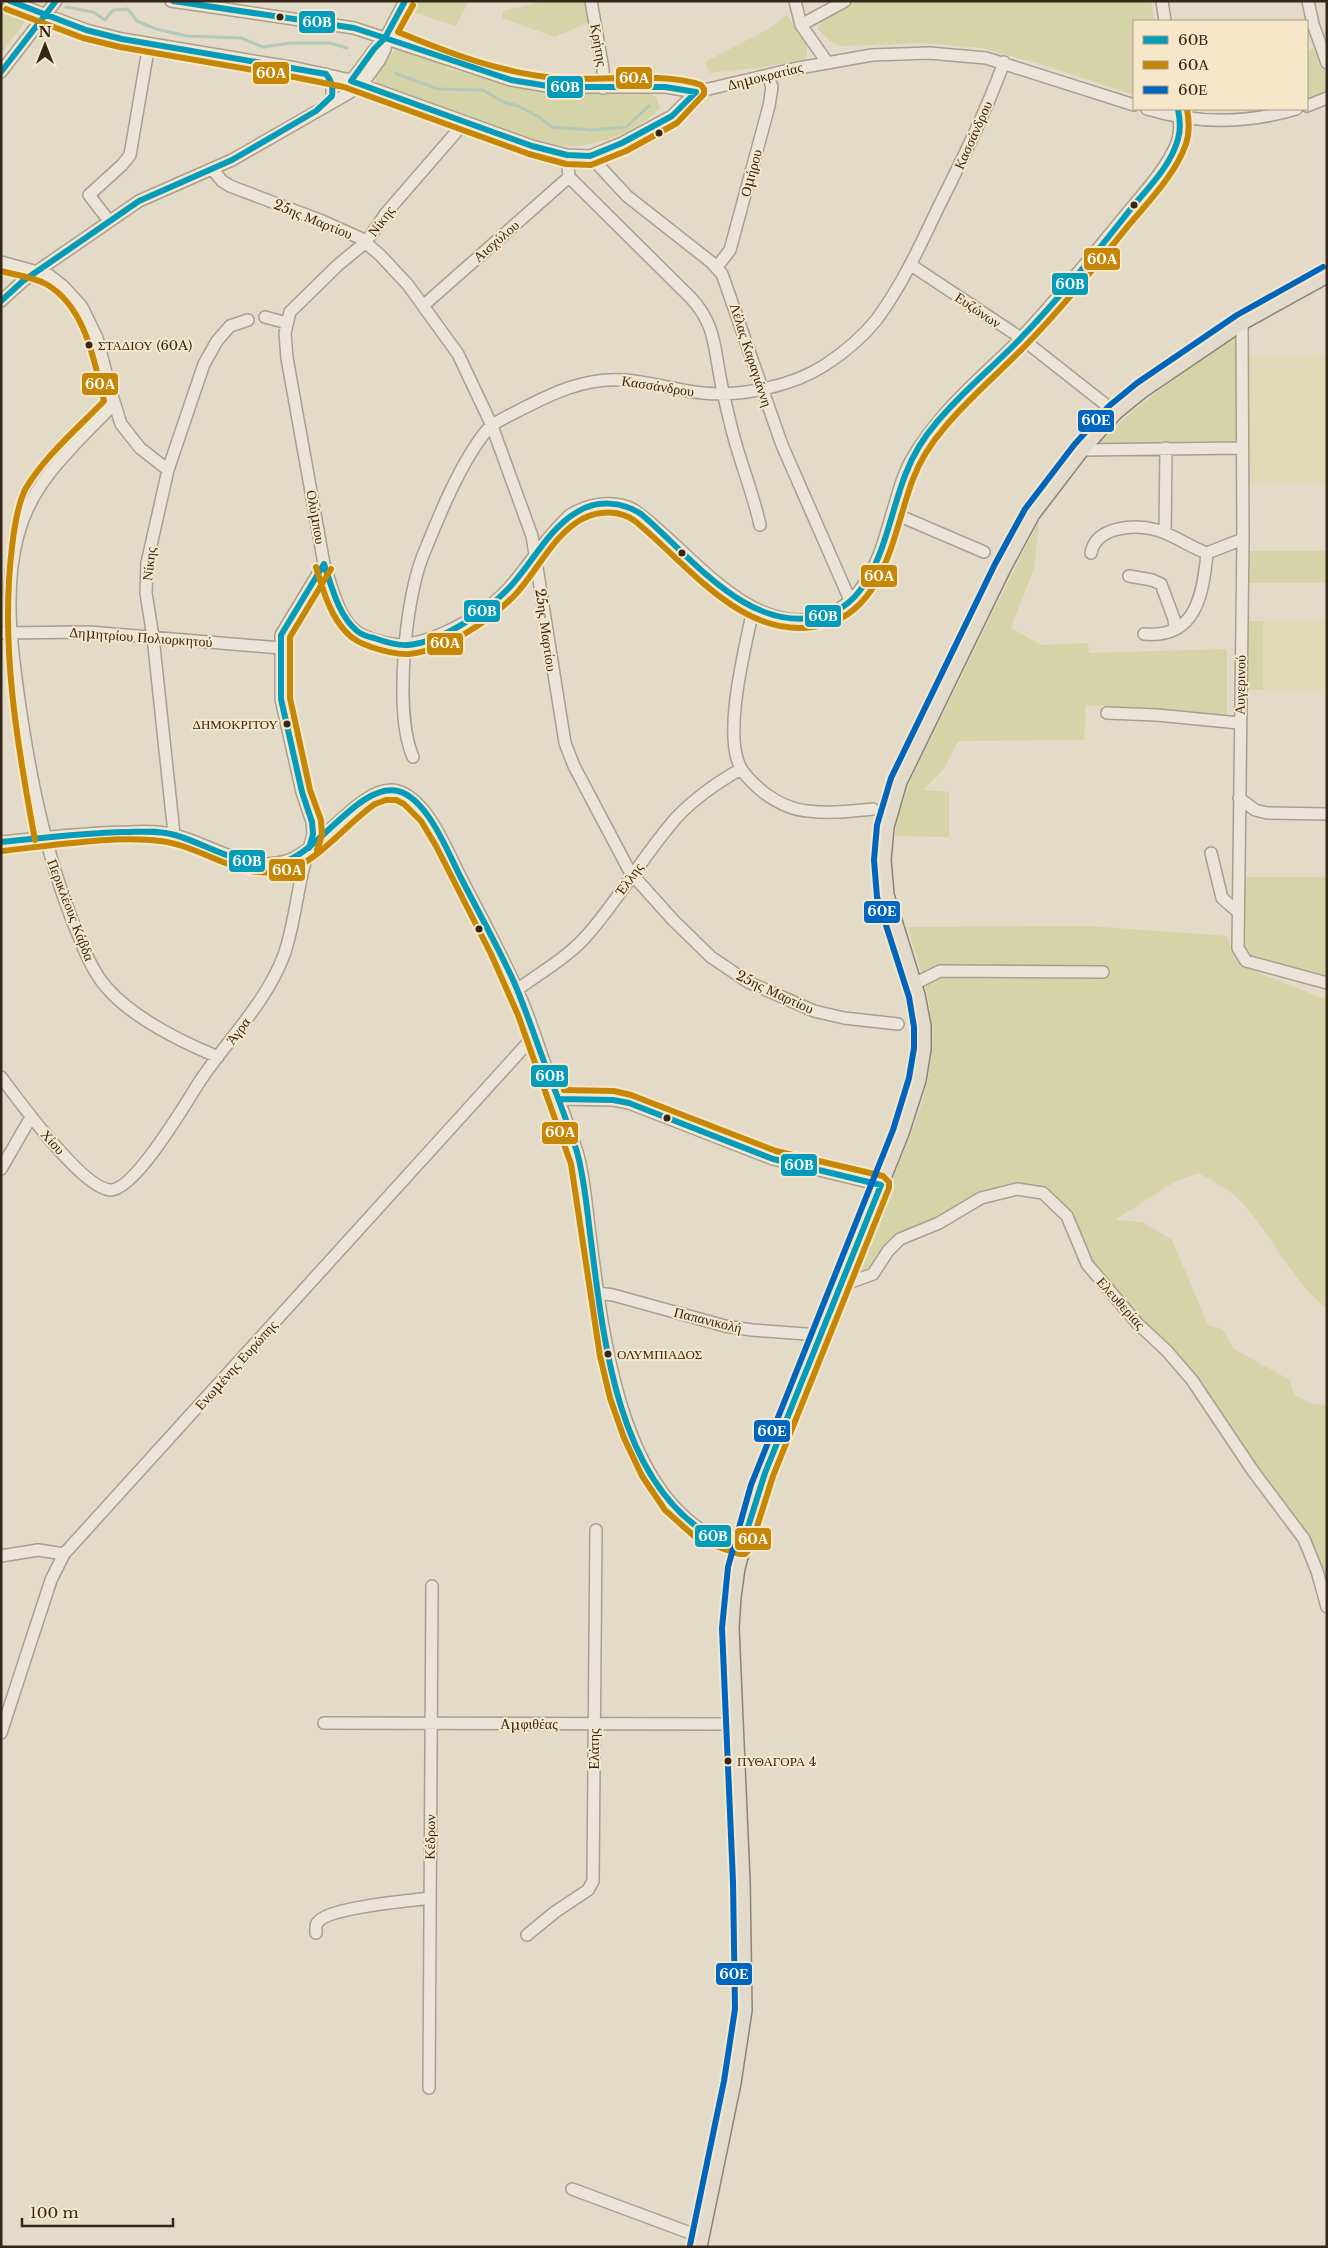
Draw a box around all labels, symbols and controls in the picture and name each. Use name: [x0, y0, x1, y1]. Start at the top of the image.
line badge: 60Β: [298, 10, 336, 34]
unlabelled marker: [275, 12, 285, 22]
text: 60Β: [302, 13, 332, 31]
north arrow: [20, 20, 70, 70]
legend: [1133, 20, 1308, 110]
street label: Κρήτης: [586, 22, 612, 68]
text: N: [38, 23, 52, 41]
text: 60Β: [1178, 30, 1208, 49]
text: 60Α: [1178, 55, 1209, 74]
street label: Δημοκρατίας: [725, 58, 805, 94]
line badge: 60Α: [252, 61, 290, 85]
text: 60Α: [256, 64, 287, 82]
line badge: 60Α: [615, 66, 653, 90]
text: 60Α: [619, 69, 650, 87]
line badge: 60Β: [546, 75, 584, 99]
text: 60Β: [550, 78, 580, 96]
text: 60Ε: [1178, 80, 1208, 99]
street label: Κασσάνδρου: [950, 98, 996, 172]
unlabelled marker: [654, 128, 664, 138]
street label: Ομήρου: [736, 147, 766, 199]
street label: 25ης Μαρτίου: [271, 195, 355, 243]
unlabelled marker: [1129, 200, 1139, 210]
street label: Νίκης: [364, 202, 399, 240]
street label: Αισχύλου: [469, 216, 523, 266]
line badge: 60Α: [1083, 247, 1121, 271]
text: 60Α: [1087, 250, 1118, 268]
line badge: 60Β: [1051, 272, 1089, 296]
text: 60Β: [1055, 275, 1085, 293]
street label: Ευζώνων: [951, 288, 1005, 332]
street label: Λέλας Καραγιάννη: [726, 301, 776, 409]
place label: ΣΤΑΔΙΟΥ (60A): [98, 337, 192, 354]
marker: ΣΤΑΔΙΟΥ (60A): [84, 340, 94, 350]
street label: Κασσάνδρου: [620, 371, 696, 401]
line badge: 60Α: [81, 372, 119, 396]
text: 60Α: [85, 375, 116, 393]
line badge: 60Ε: [1077, 409, 1115, 433]
text: 60Ε: [1081, 411, 1111, 429]
street label: Ολύμπου: [302, 489, 330, 546]
street label: Νίκης: [138, 546, 160, 582]
unlabelled marker: [677, 548, 687, 558]
line badge: 60Α: [860, 564, 898, 588]
text: 60Α: [864, 567, 895, 585]
street label: 25ης Μαρτίου: [531, 587, 561, 673]
line badge: 60Β: [463, 599, 501, 623]
text: 60Β: [467, 602, 497, 620]
line badge: 60Β: [804, 604, 842, 628]
text: 60Β: [808, 607, 838, 625]
street label: Δημητρίου Πολιορκητού: [69, 623, 213, 651]
line badge: 60Α: [426, 632, 464, 656]
text: 60Α: [430, 634, 461, 652]
street label: Αυγερινού: [1230, 655, 1250, 715]
place label: ΔΗΜΟΚΡΙΤΟΥ: [193, 716, 279, 733]
marker: ΔΗΜΟΚΡΙΤΟΥ: [282, 719, 292, 729]
line badge: 60Β: [228, 849, 266, 873]
text: 60Β: [232, 852, 262, 870]
street label: Περικλέους Κάβδα: [43, 856, 99, 964]
line badge: 60Α: [268, 858, 306, 882]
street label: Έλλης: [611, 859, 647, 900]
text: 60Α: [272, 861, 303, 879]
line badge: 60Ε: [863, 900, 901, 924]
text: 60Ε: [867, 902, 897, 920]
unlabelled marker: [474, 924, 484, 934]
street label: 25ης Μαρτίου: [733, 966, 817, 1018]
street label: Άγρα: [222, 1013, 255, 1048]
line badge: 60Β: [530, 1064, 569, 1088]
text: 60Β: [535, 1067, 565, 1085]
unlabelled marker: [662, 1113, 672, 1123]
line badge: 60Α: [541, 1121, 579, 1145]
text: 60Α: [545, 1123, 576, 1141]
street label: Χίου: [37, 1126, 69, 1158]
line badge: 60Β: [780, 1153, 818, 1177]
text: 60Β: [784, 1156, 814, 1174]
street label: Ελευθερίας: [1093, 1273, 1150, 1333]
street label: Παπανικολή: [672, 1303, 744, 1337]
street label: Ενωμένης Ευρώπης: [191, 1316, 281, 1414]
place label: ΟΛΥΜΠΙΑΔΟΣ: [617, 1346, 702, 1363]
marker: ΟΛΥΜΠΙΑΔΟΣ: [603, 1349, 613, 1359]
line badge: 60Ε: [753, 1419, 791, 1443]
text: 60Ε: [757, 1422, 787, 1440]
line badge: 60Β: [694, 1524, 732, 1548]
text: 60Β: [698, 1527, 728, 1545]
line badge: 60Α: [734, 1527, 772, 1551]
text: 60Α: [738, 1530, 769, 1548]
street label: Αμφιθέας: [500, 1715, 558, 1733]
street label: Ελάτης: [585, 1728, 603, 1770]
place label: ΠΥΘΑΓΟΡΑ 4: [737, 1753, 816, 1770]
marker: ΠΥΘΑΓΟΡΑ 4: [723, 1756, 733, 1766]
street label: Κέδρων: [421, 1814, 439, 1860]
line badge: 60Ε: [715, 1962, 753, 1986]
text: 60Ε: [719, 1965, 749, 1983]
scale bar: [22, 2196, 174, 2228]
text: 100 m: [30, 2203, 79, 2222]

